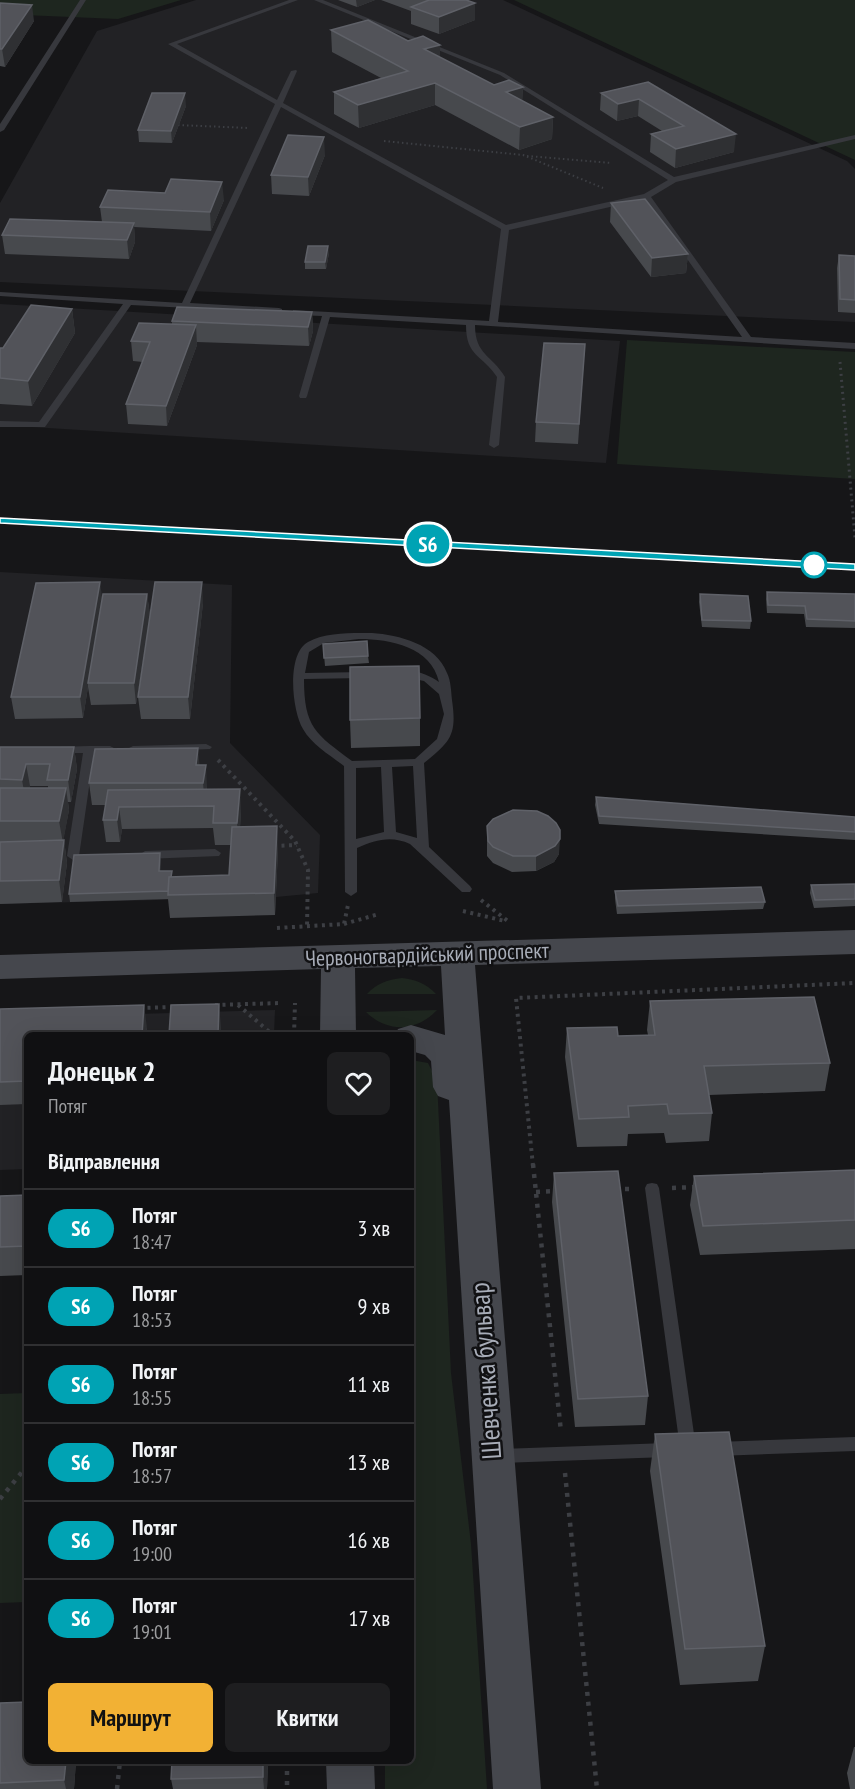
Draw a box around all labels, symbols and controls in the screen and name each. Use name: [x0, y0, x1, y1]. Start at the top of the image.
line badge: S6: [401, 524, 455, 564]
text: S6: [418, 531, 438, 558]
unlabelled marker: [801, 552, 827, 578]
street label: Червоногвардійський проспект: [305, 936, 550, 972]
text: Донецьк 2: [48, 1052, 156, 1089]
button: heart: [327, 1052, 390, 1115]
text: Потяг: [48, 1093, 87, 1119]
text: Відправлення: [48, 1147, 160, 1175]
text: Потяг: [132, 1201, 177, 1229]
text: 3 хв: [358, 1214, 390, 1242]
text: S6: [71, 1215, 91, 1242]
text: 18:47: [132, 1229, 172, 1255]
text: Потяг: [132, 1279, 177, 1307]
street label: Шевченка бульвар: [462, 1281, 508, 1461]
text: 9 хв: [358, 1292, 390, 1320]
text: S6: [71, 1293, 91, 1320]
text: 18:53: [132, 1307, 172, 1333]
text: Потяг: [132, 1357, 177, 1385]
text: 11 хв: [348, 1370, 390, 1398]
text: S6: [71, 1371, 91, 1398]
text: 18:55: [132, 1385, 172, 1411]
text: Потяг: [132, 1435, 177, 1463]
text: 13 хв: [348, 1448, 390, 1476]
text: S6: [71, 1449, 91, 1476]
text: 18:57: [132, 1463, 172, 1489]
text: Потяг: [132, 1513, 177, 1541]
text: 16 хв: [348, 1526, 390, 1554]
text: S6: [71, 1527, 91, 1554]
text: 19:00: [132, 1541, 172, 1567]
text: Потяг: [132, 1591, 177, 1619]
text: 17 хв: [349, 1604, 390, 1632]
text: S6: [71, 1605, 91, 1632]
text: 19:01: [132, 1619, 172, 1645]
button: Маршрут: [48, 1683, 213, 1752]
button: Квитки: [225, 1683, 390, 1752]

